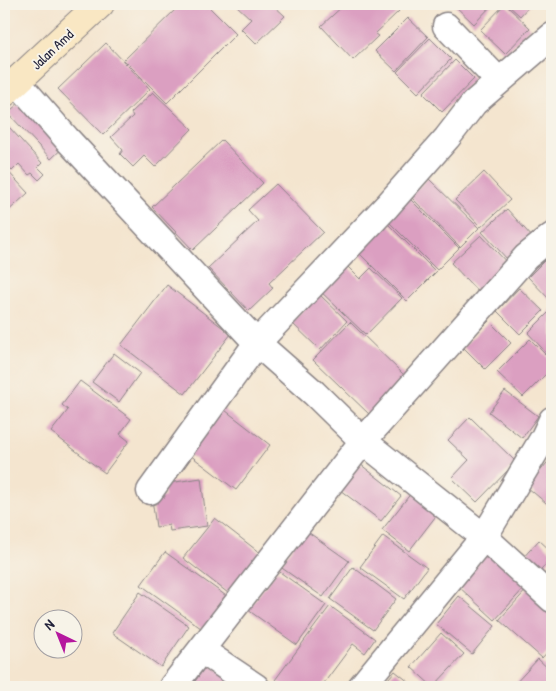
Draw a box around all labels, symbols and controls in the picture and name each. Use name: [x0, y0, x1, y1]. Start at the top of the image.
street label: Jalan Amd: [27, 24, 78, 73]
north arrow: [32, 608, 82, 658]
text: N: [40, 614, 58, 634]

